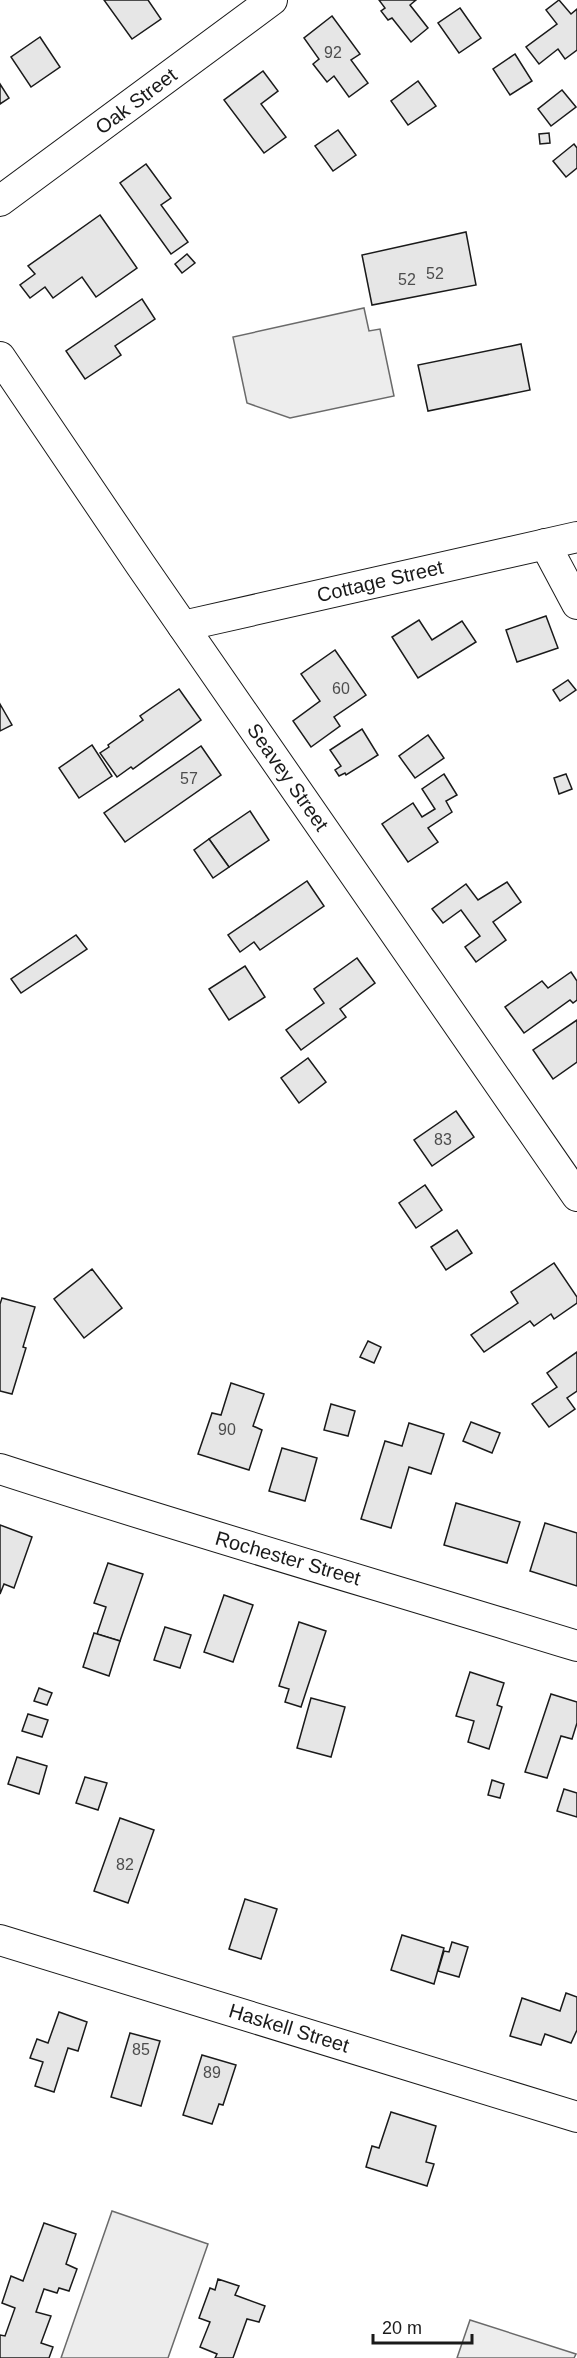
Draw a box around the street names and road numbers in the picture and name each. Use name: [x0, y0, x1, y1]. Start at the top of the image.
street label: Oak Street: [91, 63, 181, 139]
street label: Cottage Street: [315, 556, 446, 606]
street label: Seavey Street: [243, 719, 333, 835]
street label: Rochester Street: [213, 1527, 364, 1589]
street label: Haskell Street: [226, 1999, 352, 2057]

